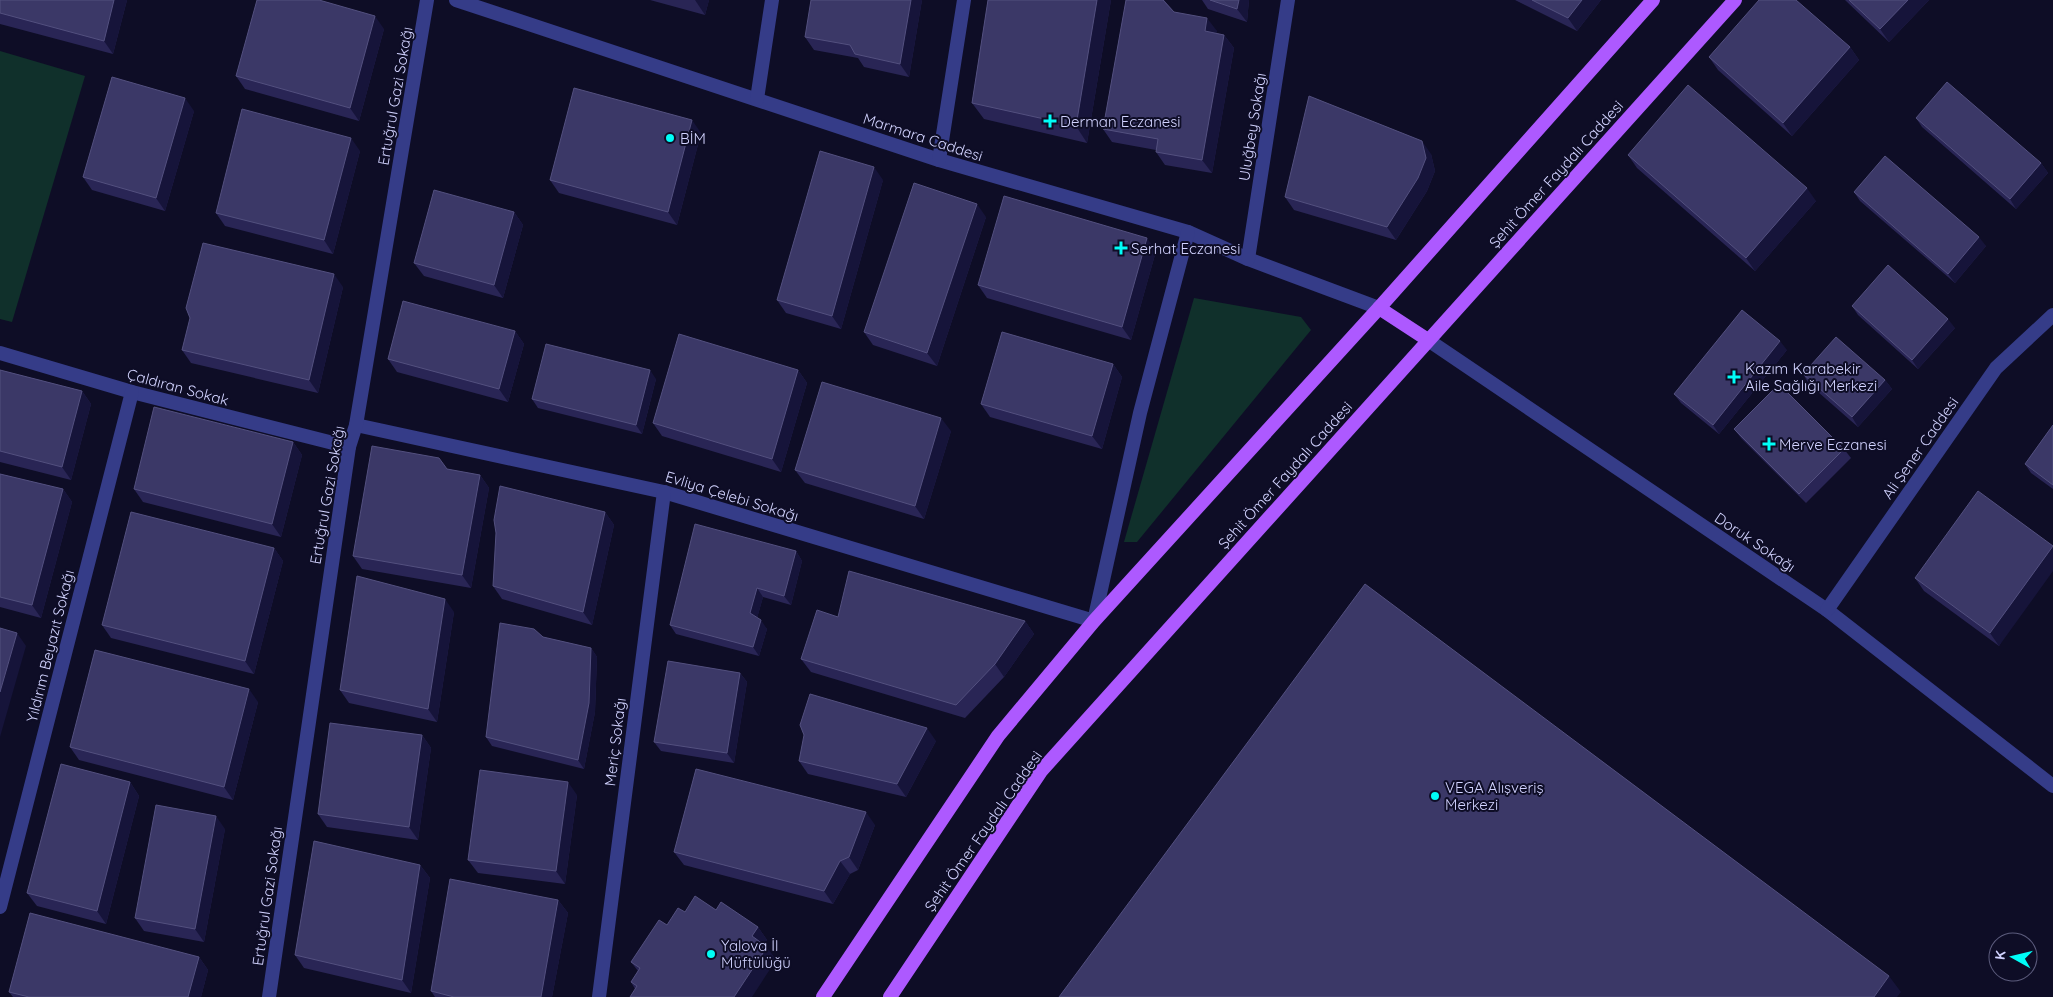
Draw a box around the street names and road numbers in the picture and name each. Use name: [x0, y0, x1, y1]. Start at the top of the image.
street label: Ertuğrul Gazi Sokağı: [373, 25, 417, 167]
street label: Uluğbey Sokağı: [1234, 72, 1270, 182]
street label: Şehit Ömer Faydalı Caddesi: [1485, 96, 1627, 252]
street label: Marmara Caddesi: [861, 109, 985, 165]
street label: Çaldıran Sokak: [125, 364, 231, 410]
street label: Ali Şener Caddesi: [1878, 393, 1962, 503]
street label: Şehit Ömer Faydalı Caddesi: [1214, 397, 1356, 553]
street label: Ertuğrul Gazi Sokağı: [305, 424, 349, 566]
street label: Evliya Çelebi Sokağı: [663, 467, 801, 525]
street label: Doruk Sokağı: [1711, 508, 1799, 576]
street label: Yıldırım Beyazıt Sokağı: [22, 568, 78, 724]
street label: Meriç Sokağı: [600, 697, 630, 787]
street label: Şehit Ömer Faydalı Caddesi: [920, 747, 1046, 915]
street label: Ertuğrul Gazi Sokağı: [248, 825, 286, 967]

